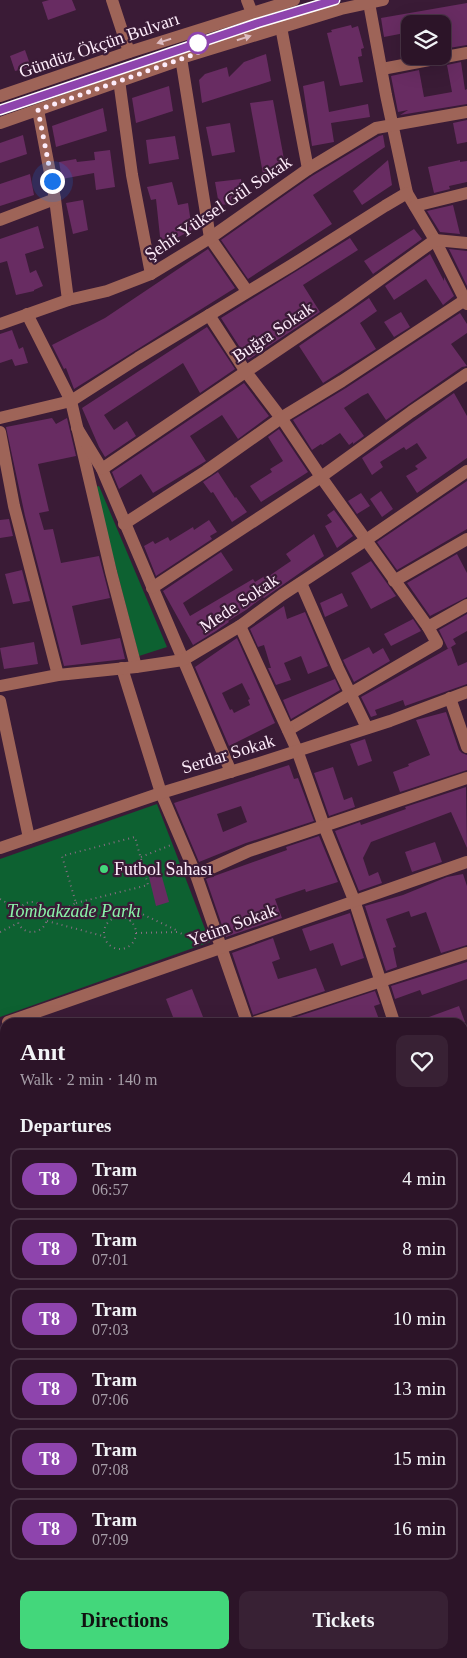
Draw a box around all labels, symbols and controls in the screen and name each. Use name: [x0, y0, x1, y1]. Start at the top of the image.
street label: Gündüz Ökçün Bulvarı: [16, 8, 182, 82]
map controls: [401, 15, 451, 65]
button: layers: [401, 15, 451, 65]
unlabelled marker: [187, 32, 209, 54]
one-way arrow: [237, 34, 252, 42]
one-way arrow: [157, 38, 172, 45]
street label: Şehit Yüksel Gül Sokak: [141, 151, 295, 265]
your location: [40, 169, 65, 194]
street label: Buğra Sokak: [229, 298, 317, 366]
street label: Mede Sokak: [196, 569, 282, 637]
street label: Serdar Sokak: [179, 730, 277, 778]
place label: Futbol Sahası: [114, 859, 213, 879]
marker: Futbol Sahası: [98, 863, 110, 875]
street label: Yetim Sokak: [185, 900, 279, 950]
park label: Tombakzade Parkı: [7, 901, 141, 921]
button: heart: [396, 1035, 448, 1087]
text: Anıt: [20, 1039, 65, 1065]
text: Walk · 2 min · 140 m: [20, 1071, 157, 1088]
text: Departures: [20, 1115, 111, 1136]
text: Tram: [92, 1159, 137, 1180]
text: 4 min: [402, 1168, 446, 1189]
text: T8: [39, 1169, 60, 1189]
text: 06:57: [92, 1181, 128, 1198]
text: Tram: [92, 1229, 137, 1250]
text: 8 min: [402, 1238, 446, 1259]
text: T8: [39, 1239, 60, 1259]
text: 07:01: [92, 1251, 128, 1268]
text: Tram: [92, 1299, 137, 1320]
text: 10 min: [393, 1308, 446, 1329]
text: T8: [39, 1309, 60, 1329]
text: 07:03: [92, 1321, 128, 1338]
text: Tram: [92, 1369, 137, 1390]
text: 13 min: [393, 1378, 446, 1399]
text: T8: [39, 1379, 60, 1399]
text: 07:06: [92, 1391, 128, 1408]
text: Tram: [92, 1439, 137, 1460]
text: 15 min: [393, 1448, 446, 1469]
text: T8: [39, 1449, 60, 1469]
text: 07:08: [92, 1461, 128, 1478]
text: Tram: [92, 1509, 137, 1530]
text: 16 min: [393, 1518, 446, 1539]
text: T8: [39, 1519, 60, 1539]
text: 07:09: [92, 1531, 128, 1548]
button: Directions: [20, 1591, 229, 1649]
button: Tickets: [239, 1591, 448, 1649]

